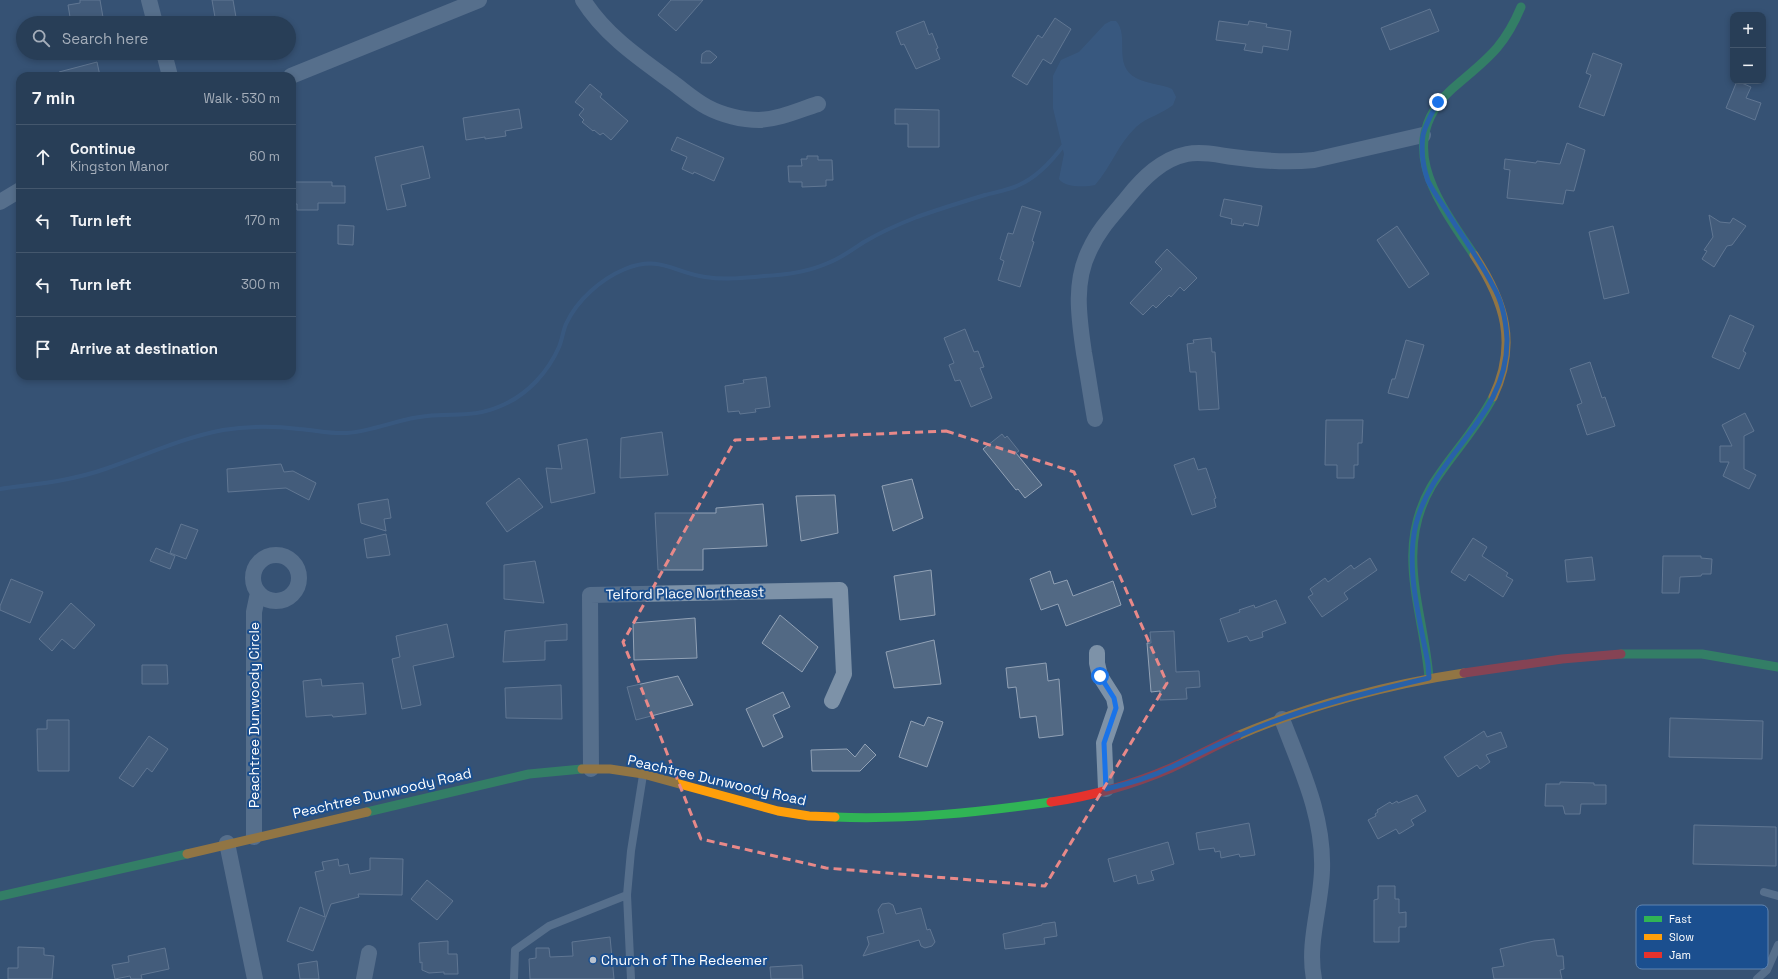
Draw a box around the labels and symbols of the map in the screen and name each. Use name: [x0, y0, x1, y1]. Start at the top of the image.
route end: [1429, 93, 1447, 111]
street label: Telford Place Northeast: [605, 583, 765, 603]
street label: Peachtree Dunwoody Circle: [245, 622, 263, 808]
route start: [1091, 667, 1109, 685]
street label: Peachtree Dunwoody Road: [626, 751, 808, 809]
street label: Peachtree Dunwoody Road: [291, 764, 473, 822]
legend: [1636, 905, 1768, 969]
text: Fast: [1669, 912, 1692, 926]
text: Slow: [1669, 930, 1694, 944]
text: Jam: [1669, 948, 1691, 962]
place label: Church of The Redeemer: [601, 951, 767, 969]
marker: Church of The Redeemer: [588, 955, 598, 965]

